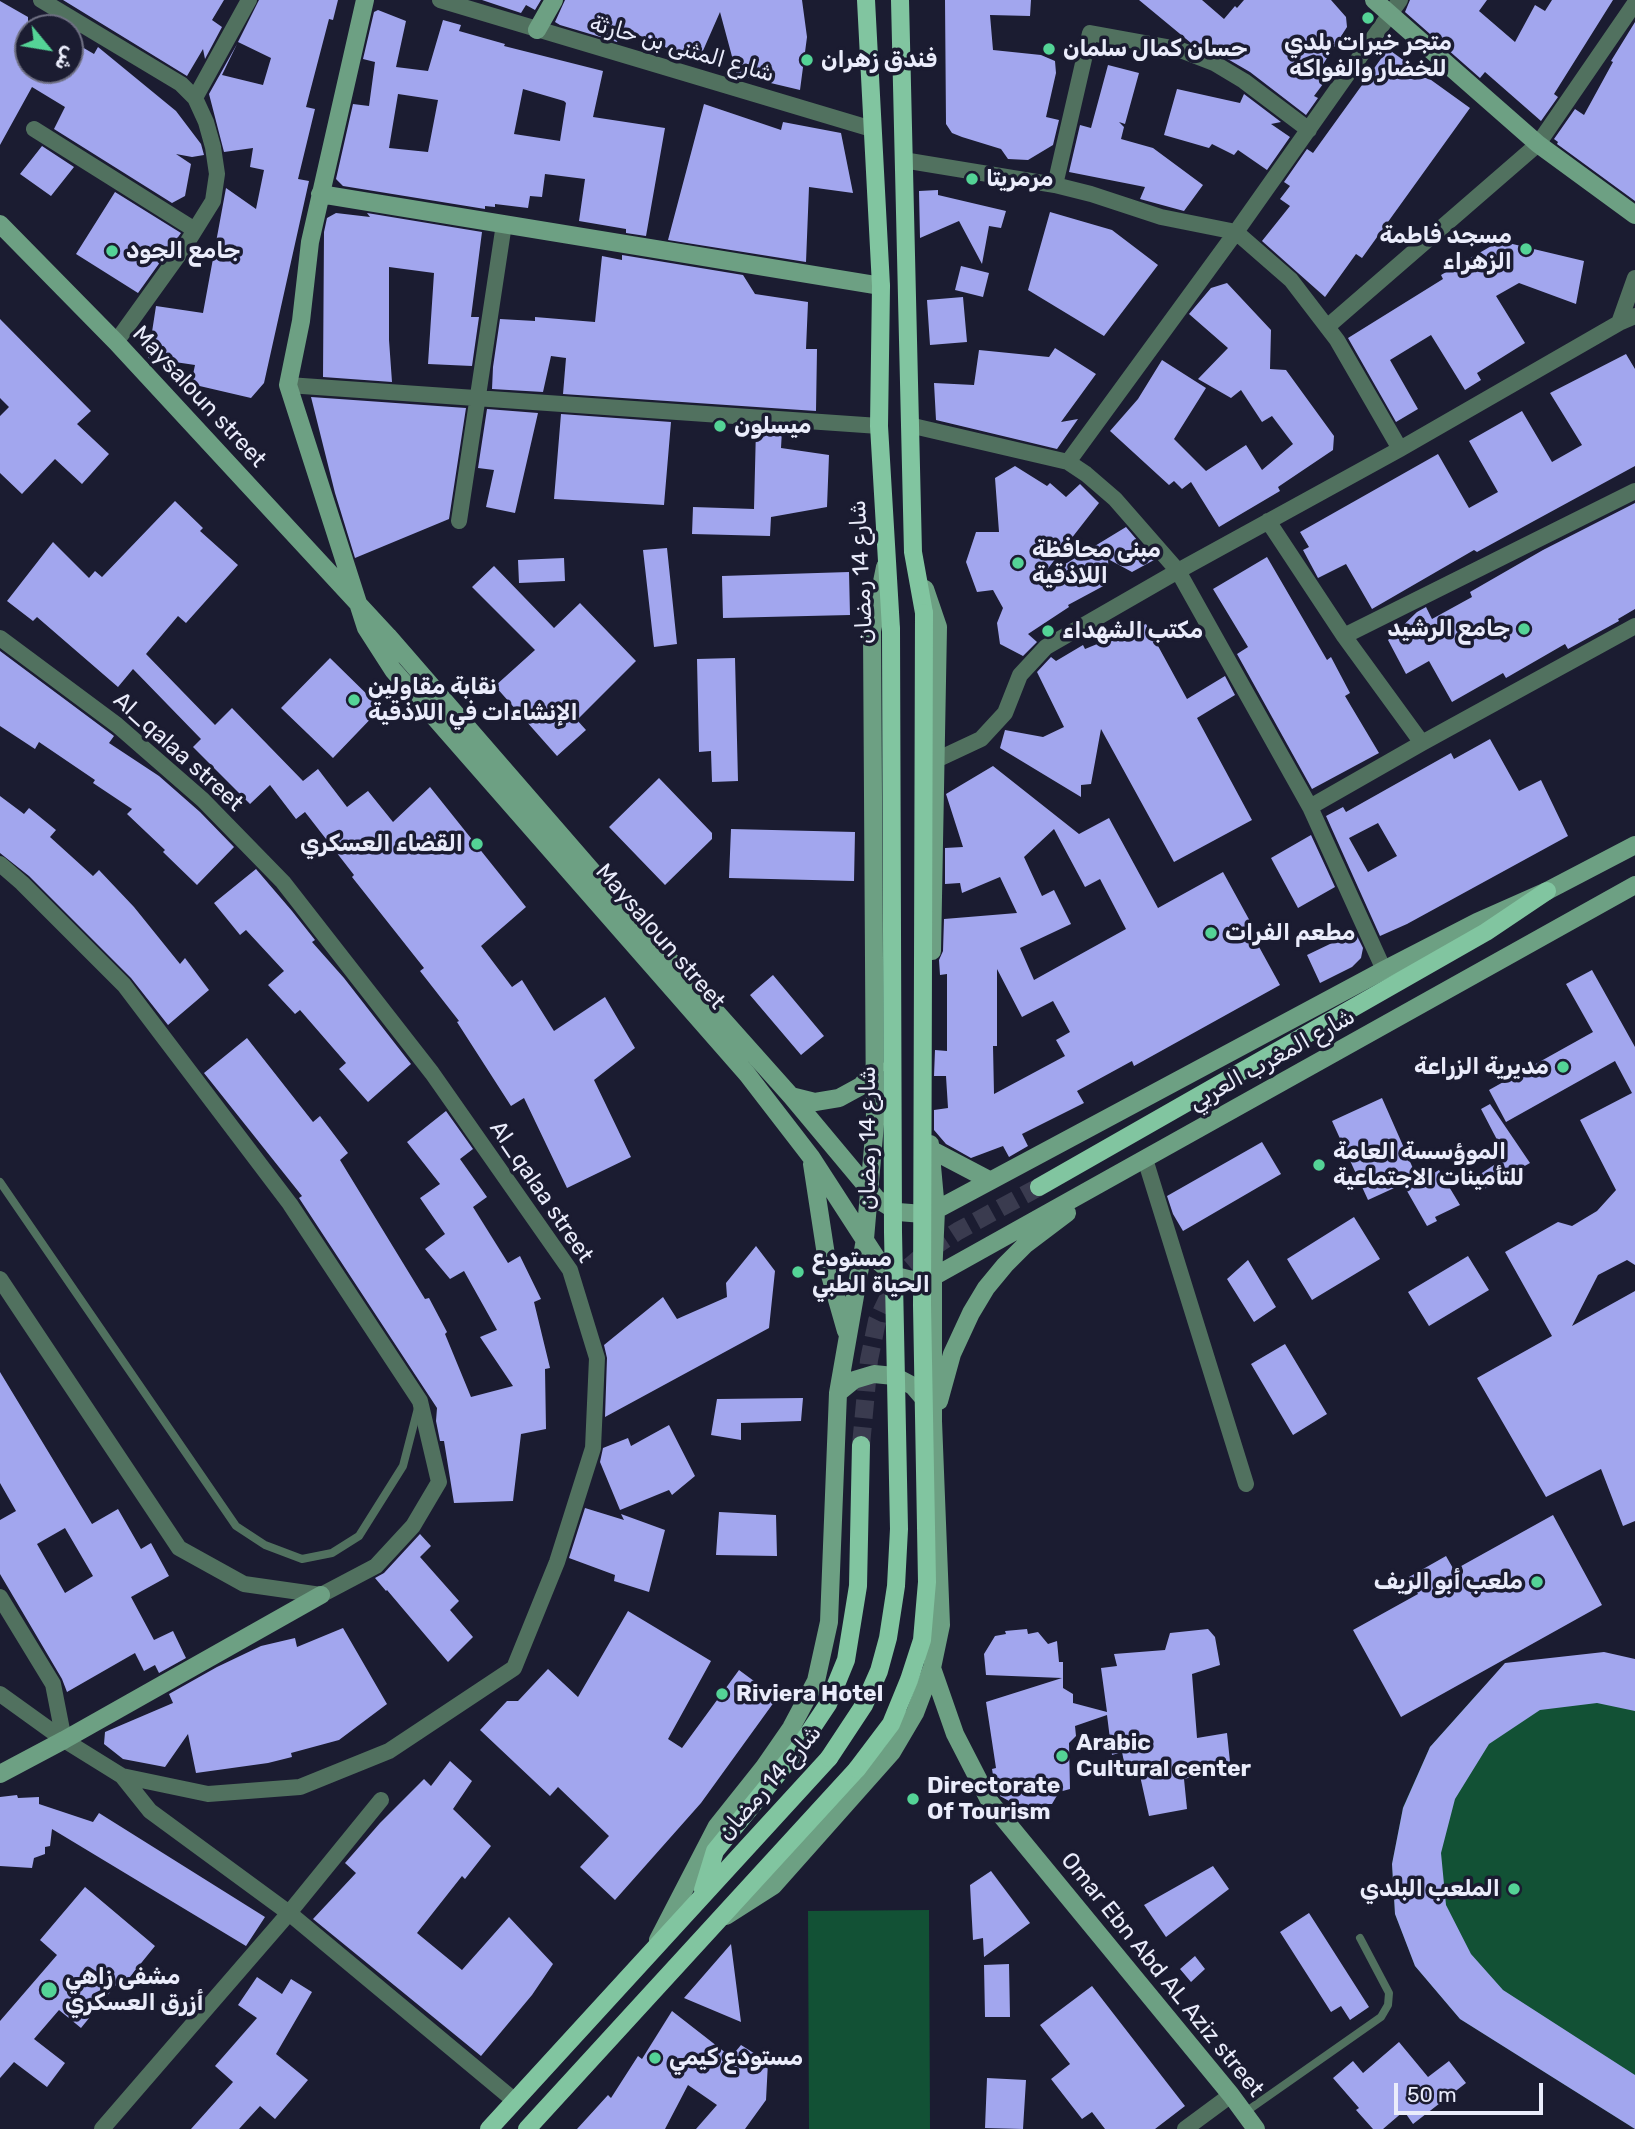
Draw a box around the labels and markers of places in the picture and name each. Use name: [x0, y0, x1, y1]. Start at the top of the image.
marker: متجر خيرات بلدي للخضار والفواكه: [1360, 10, 1376, 26]
place label: متجر خيرات بلدي للخضار والفواكه: [1284, 29, 1452, 83]
place label: حسان كمال سلمان: [1063, 35, 1248, 63]
marker: حسان كمال سلمان: [1041, 41, 1057, 57]
place label: فندق زهران: [821, 46, 937, 74]
marker: فندق زهران: [799, 52, 815, 68]
place label: مرمريتا: [986, 165, 1053, 193]
marker: مرمريتا: [964, 171, 980, 187]
place label: مسجد فاطمة الزهراء: [1379, 222, 1512, 276]
place label: جامع الجود: [126, 237, 240, 265]
marker: مسجد فاطمة الزهراء: [1518, 241, 1534, 257]
marker: جامع الجود: [104, 243, 120, 259]
place label: ميسلون: [734, 412, 812, 440]
marker: ميسلون: [712, 418, 728, 434]
place label: مبنى محافظة اللاذقية: [1032, 536, 1161, 590]
marker: مبنى محافظة اللاذقية: [1010, 555, 1026, 571]
place label: جامع الرشيد: [1387, 615, 1510, 643]
place label: مكتب الشهداء: [1062, 617, 1203, 645]
marker: جامع الرشيد: [1516, 621, 1532, 637]
marker: مكتب الشهداء: [1040, 623, 1056, 639]
place label: نقابة مقاولين الإنشاءات في اللاذقية: [368, 673, 578, 727]
marker: نقابة مقاولين الإنشاءات في اللاذقية: [346, 692, 362, 708]
place label: القضاء العسكري: [300, 830, 463, 858]
marker: القضاء العسكري: [469, 836, 485, 852]
place label: مطعم الفرات: [1225, 919, 1355, 947]
marker: مطعم الفرات: [1203, 925, 1219, 941]
place label: مديرية الزراعة: [1414, 1053, 1549, 1081]
marker: مديرية الزراعة: [1555, 1059, 1571, 1075]
place label: الموؤسسة العامة للتأمينات الاجتماعية: [1333, 1138, 1524, 1192]
marker: الموؤسسة العامة للتأمينات الاجتماعية: [1311, 1157, 1327, 1173]
place label: مستودع الحياة الطبي: [812, 1245, 930, 1299]
marker: مستودع الحياة الطبي: [790, 1264, 806, 1280]
place label: ملعب أبو الريف: [1374, 1568, 1523, 1596]
marker: ملعب أبو الريف: [1529, 1574, 1545, 1590]
place label: Riviera Hotel: [736, 1680, 883, 1708]
marker: Riviera Hotel: [714, 1686, 730, 1702]
place label: Arabic Cultural center: [1076, 1729, 1251, 1783]
marker: Arabic Cultural center: [1054, 1748, 1070, 1764]
place label: Directorate Of Tourism: [927, 1772, 1061, 1826]
marker: Directorate Of Tourism: [905, 1791, 921, 1807]
place label: الملعب البلدي: [1360, 1875, 1500, 1903]
marker: الملعب البلدي: [1506, 1881, 1522, 1897]
place label: مشفى زاهي أزرق العسكري: [65, 1963, 204, 2017]
marker: مشفى زاهي أزرق العسكري: [39, 1980, 59, 2000]
place label: مستودع كيمي: [669, 2044, 803, 2072]
marker: مستودع كيمي: [647, 2050, 663, 2066]

